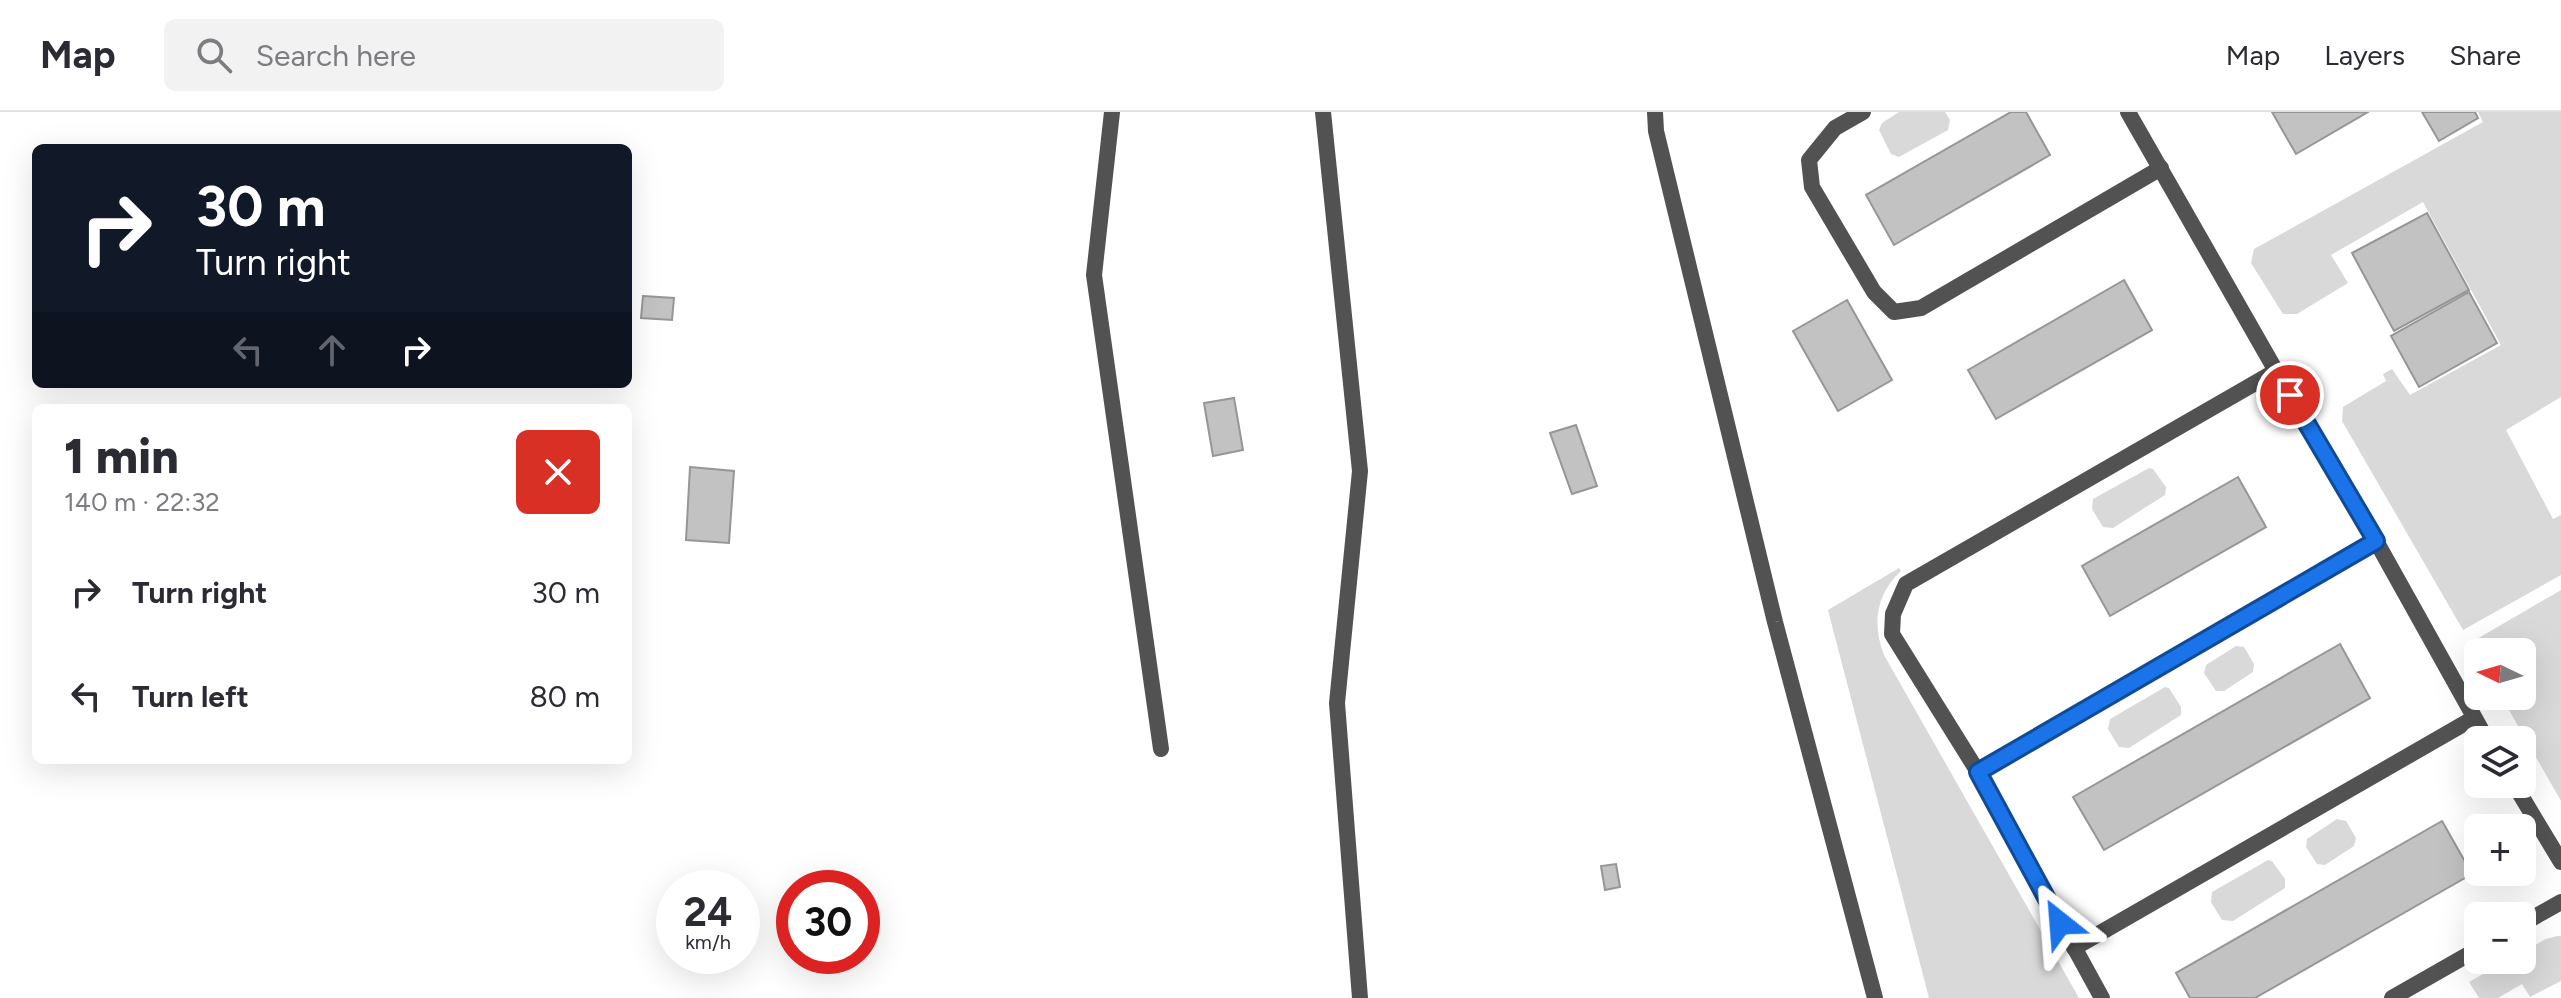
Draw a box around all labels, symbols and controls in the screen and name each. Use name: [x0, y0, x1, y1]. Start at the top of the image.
search box: [164, 19, 724, 91]
text: Map: [40, 32, 116, 78]
icon: search: [192, 33, 236, 77]
text: Search here: [256, 37, 416, 74]
text: Map: [2226, 38, 2280, 72]
text: Layers: [2324, 38, 2405, 72]
text: Share: [2449, 38, 2521, 72]
text: 30 m: [196, 173, 326, 240]
icon: right: [64, 176, 168, 280]
text: Turn right: [196, 241, 351, 284]
icon: left: [226, 328, 270, 372]
icon: ahead: [310, 328, 354, 372]
icon: right: [394, 328, 438, 372]
pin: [2256, 361, 2324, 429]
icon: arrive: [2268, 373, 2312, 417]
text: 1 min: [64, 427, 179, 485]
button: close: [516, 430, 600, 514]
text: 140 m · 22:32: [64, 486, 220, 518]
icon: right: [64, 570, 108, 614]
text: Turn right: [132, 574, 267, 611]
text: 30 m: [532, 574, 600, 611]
north arrow: [2464, 638, 2536, 710]
map controls: [2464, 638, 2536, 974]
icon: left: [64, 674, 108, 718]
text: Turn left: [132, 678, 249, 715]
text: 80 m: [529, 678, 600, 715]
button: layers: [2464, 726, 2536, 798]
button: +: [2464, 814, 2536, 886]
speed limit sign: 30: [776, 870, 880, 974]
position arrow: [2018, 881, 2102, 965]
text: 24: [684, 888, 732, 936]
button: −: [2464, 902, 2536, 974]
text: km/h: [685, 930, 731, 954]

